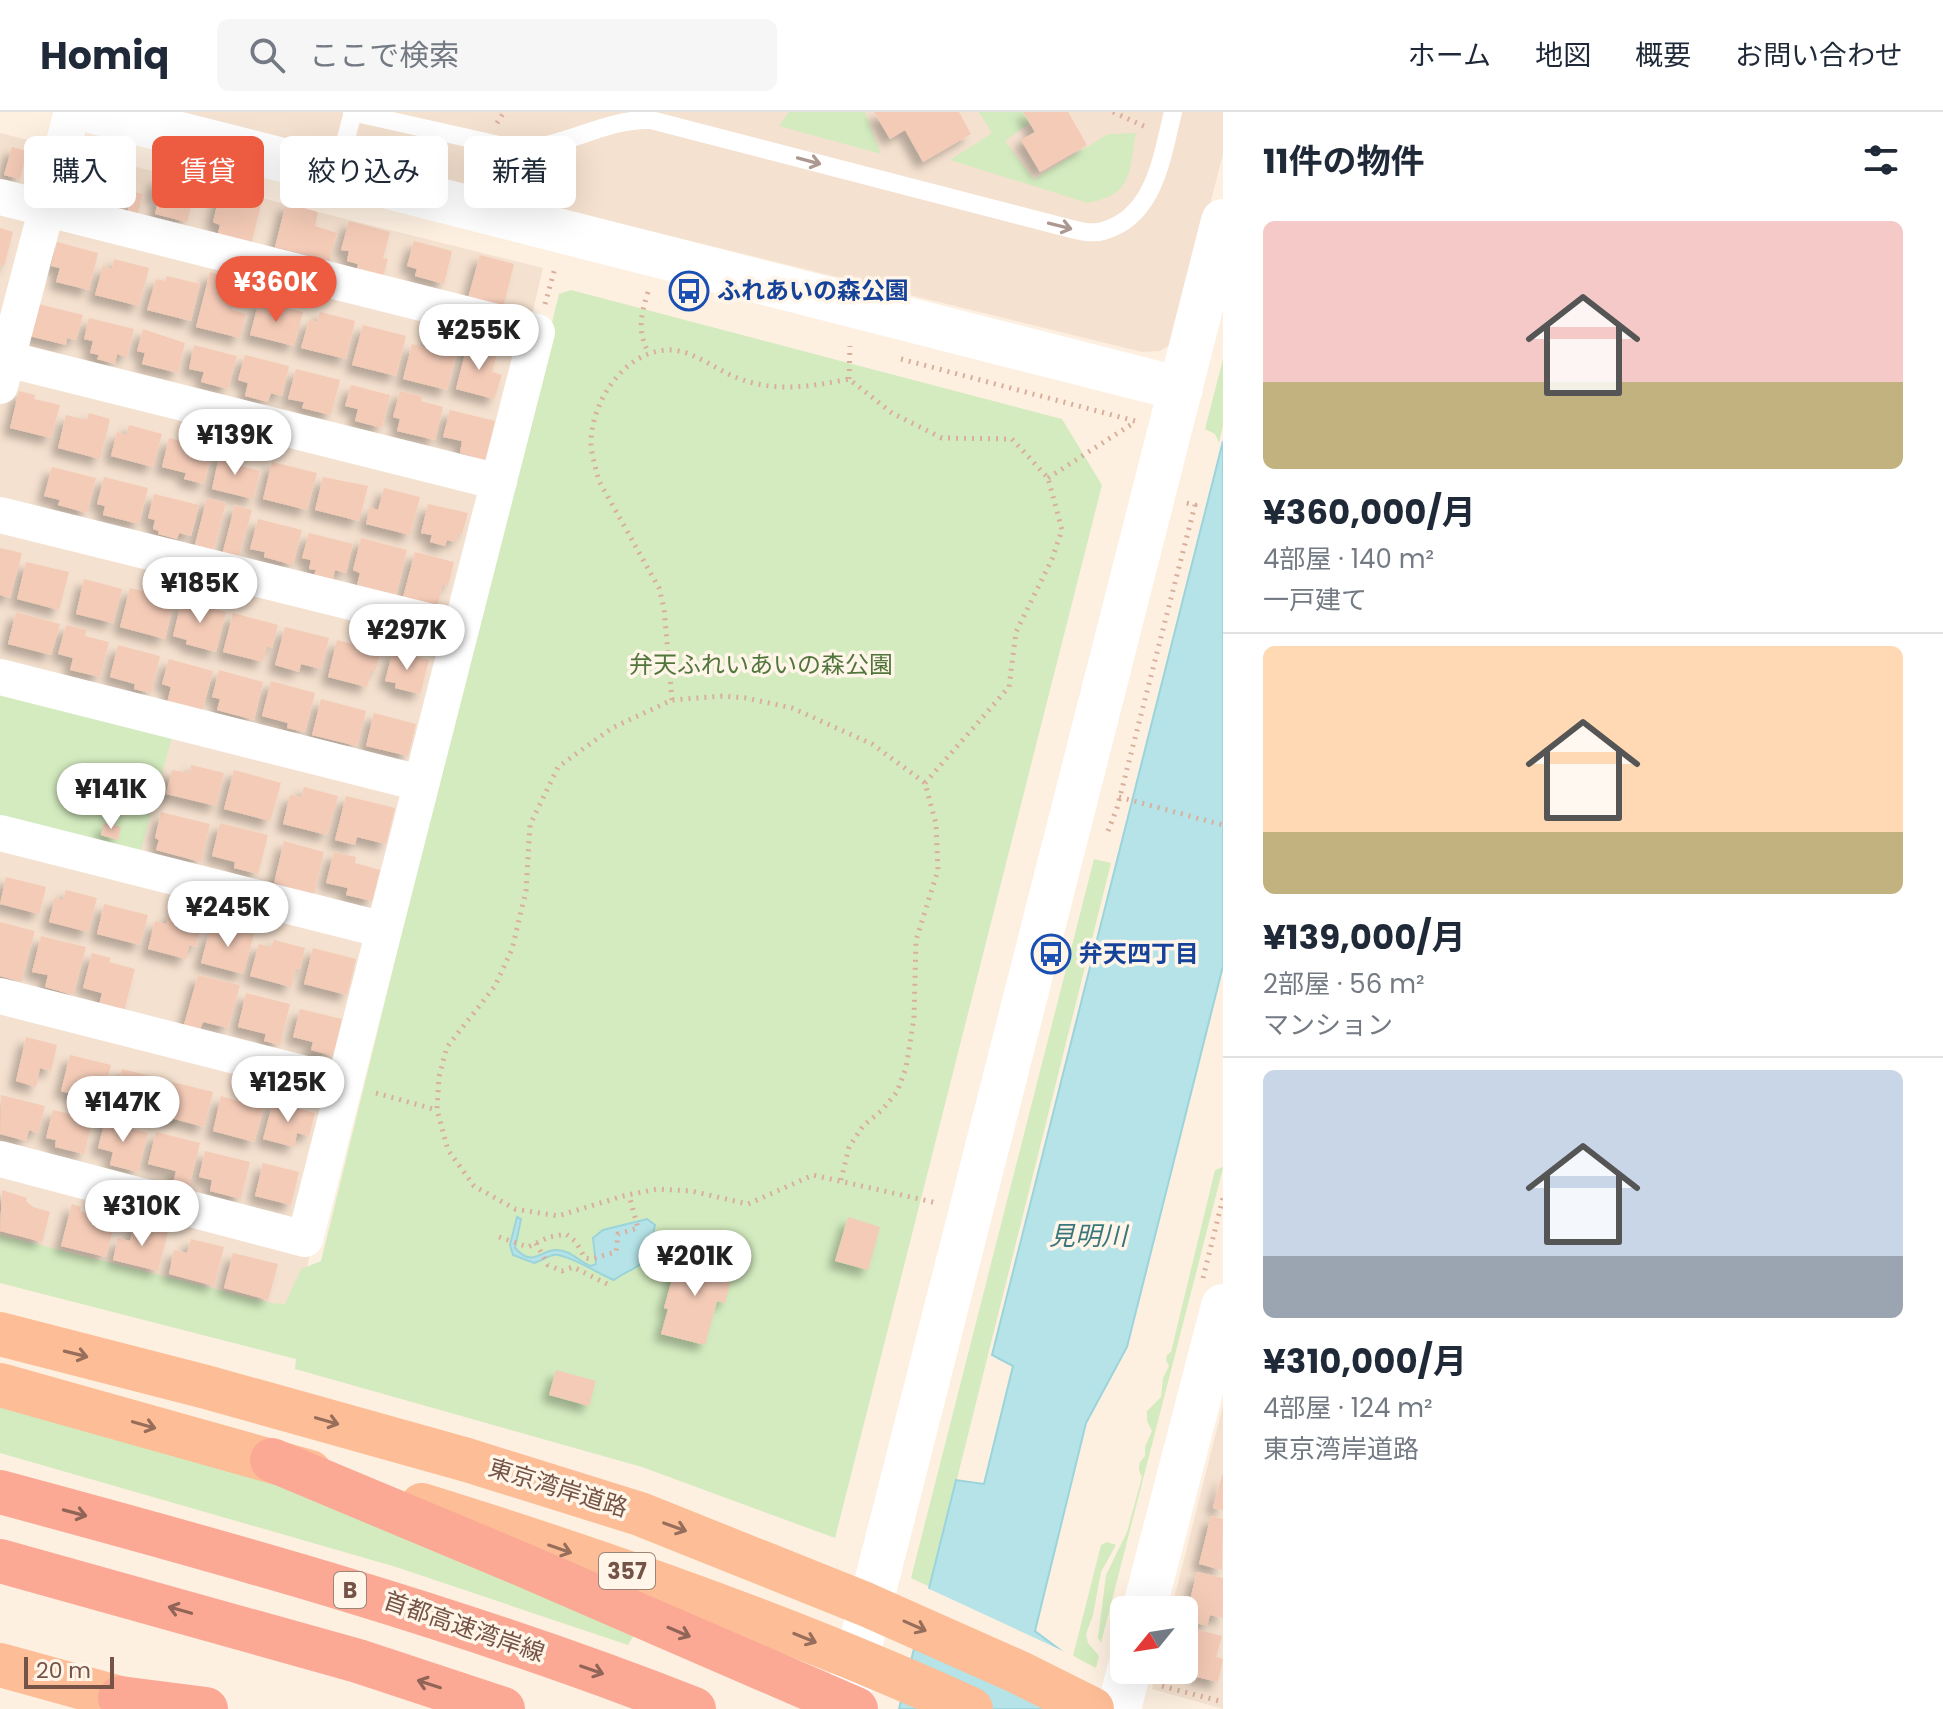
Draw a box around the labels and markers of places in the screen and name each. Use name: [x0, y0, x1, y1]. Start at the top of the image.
pin: ¥360K: [220, 256, 332, 324]
bus stop icon: ふれあいの森公園: [668, 270, 710, 312]
place label: ふれあいの森公園: [717, 274, 909, 307]
pin: ¥255K: [423, 304, 535, 372]
pin: ¥139K: [179, 409, 291, 477]
pin: ¥185K: [144, 557, 256, 625]
pin: ¥297K: [351, 604, 463, 672]
pin: ¥141K: [55, 763, 167, 831]
pin: ¥245K: [172, 881, 284, 949]
bus stop icon: 弁天四丁目: [1030, 933, 1072, 975]
place label: 弁天四丁目: [1079, 937, 1199, 970]
pin: ¥125K: [232, 1056, 344, 1124]
pin: ¥147K: [67, 1076, 179, 1144]
pin: ¥310K: [86, 1180, 198, 1248]
pin: ¥201K: [639, 1230, 751, 1298]

